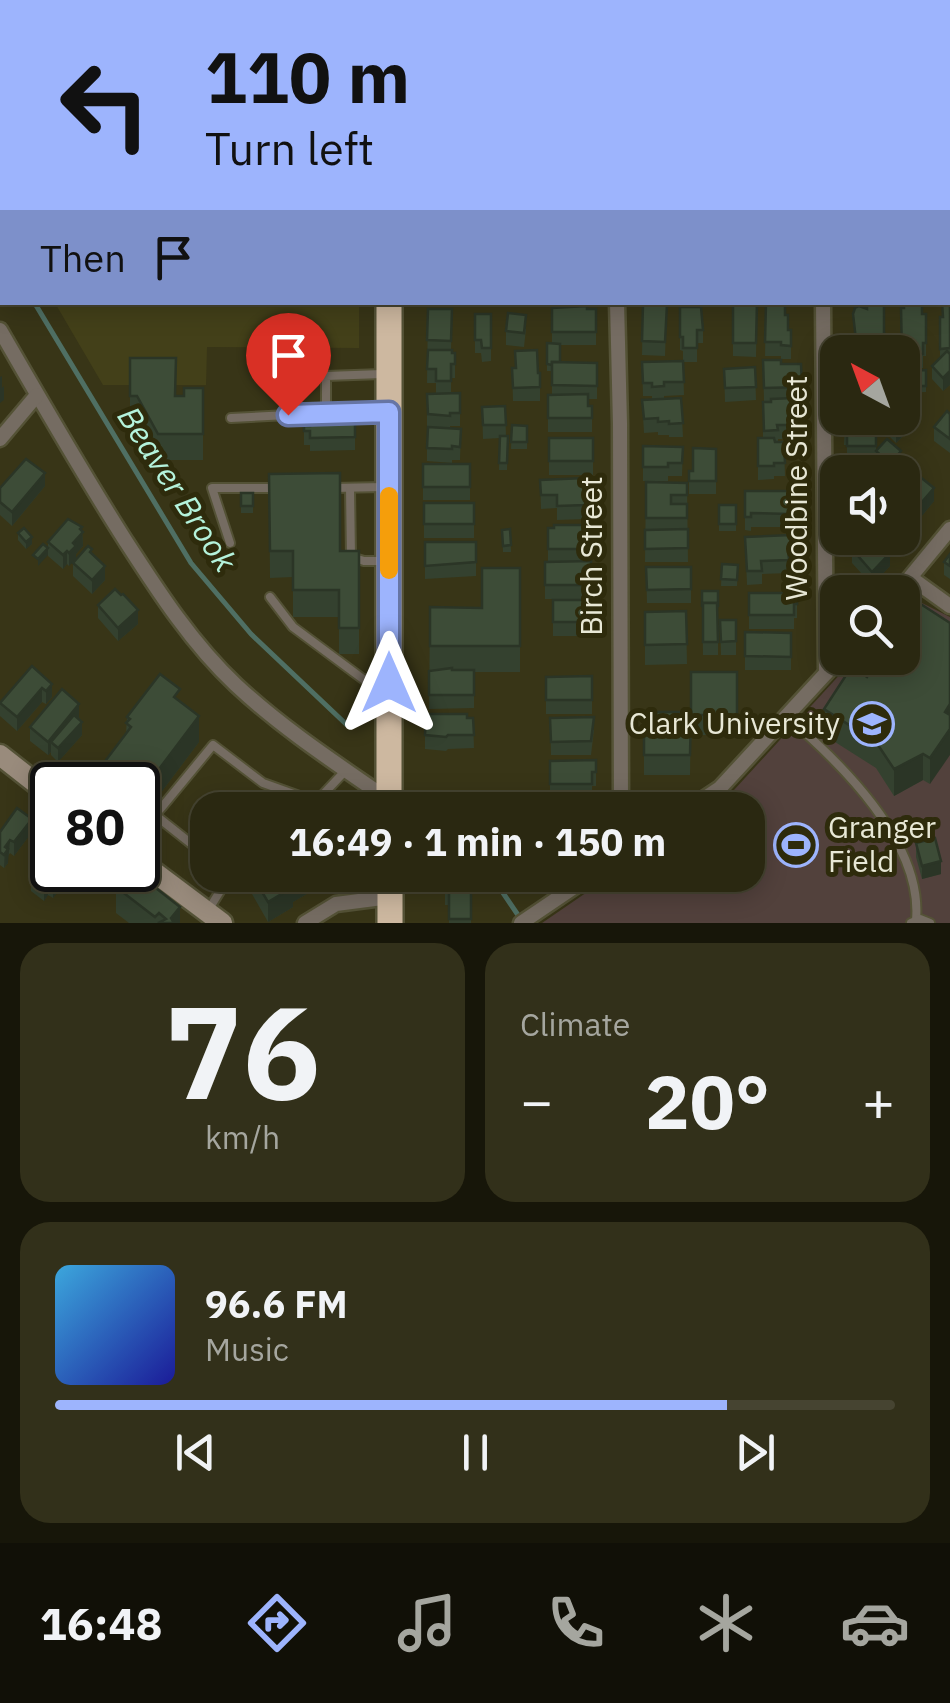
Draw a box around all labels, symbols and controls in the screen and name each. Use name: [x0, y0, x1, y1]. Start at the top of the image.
text: 110 m: [205, 31, 410, 122]
icon: left: [40, 40, 170, 170]
text: Turn left: [205, 119, 374, 177]
icon: arrive: [146, 230, 201, 285]
text: Then: [40, 233, 126, 282]
pin: [246, 313, 331, 416]
icon: arrive: [261, 328, 316, 383]
north arrow: [820, 335, 920, 435]
map controls: [820, 335, 920, 675]
street label: Woodbine Street: [776, 375, 815, 601]
water label: Beaver Brook: [109, 398, 248, 580]
button: sound: [820, 455, 920, 555]
street label: Birch Street: [571, 476, 610, 636]
button: search: [820, 575, 920, 675]
position arrow: [337, 631, 441, 735]
school or university icon: Clark University: [849, 701, 895, 747]
place label: Clark University: [629, 703, 840, 742]
speed limit sign: 80: [30, 762, 160, 892]
place label: Granger Field: [828, 807, 936, 880]
text: 16:49 · 1 min · 150 m: [289, 817, 666, 866]
sports icon: Granger Field: [773, 822, 819, 868]
text: 76: [164, 966, 321, 1135]
text: Climate: [520, 1003, 630, 1045]
text: 20°: [645, 1052, 770, 1150]
text: −: [520, 1065, 553, 1136]
text: +: [862, 1065, 895, 1136]
text: km/h: [205, 1116, 280, 1158]
text: 96.6 FM: [205, 1279, 348, 1328]
text: Music: [205, 1328, 289, 1370]
icon: previous: [168, 1425, 223, 1480]
icon: pause: [448, 1425, 503, 1480]
icon: next: [728, 1425, 783, 1480]
icon: directions: [242, 1588, 312, 1658]
icon: music: [392, 1588, 462, 1658]
icon: phone: [541, 1588, 611, 1658]
icon: climate: [691, 1588, 761, 1658]
icon: car: [840, 1588, 910, 1658]
text: 16:48: [40, 1594, 163, 1652]

